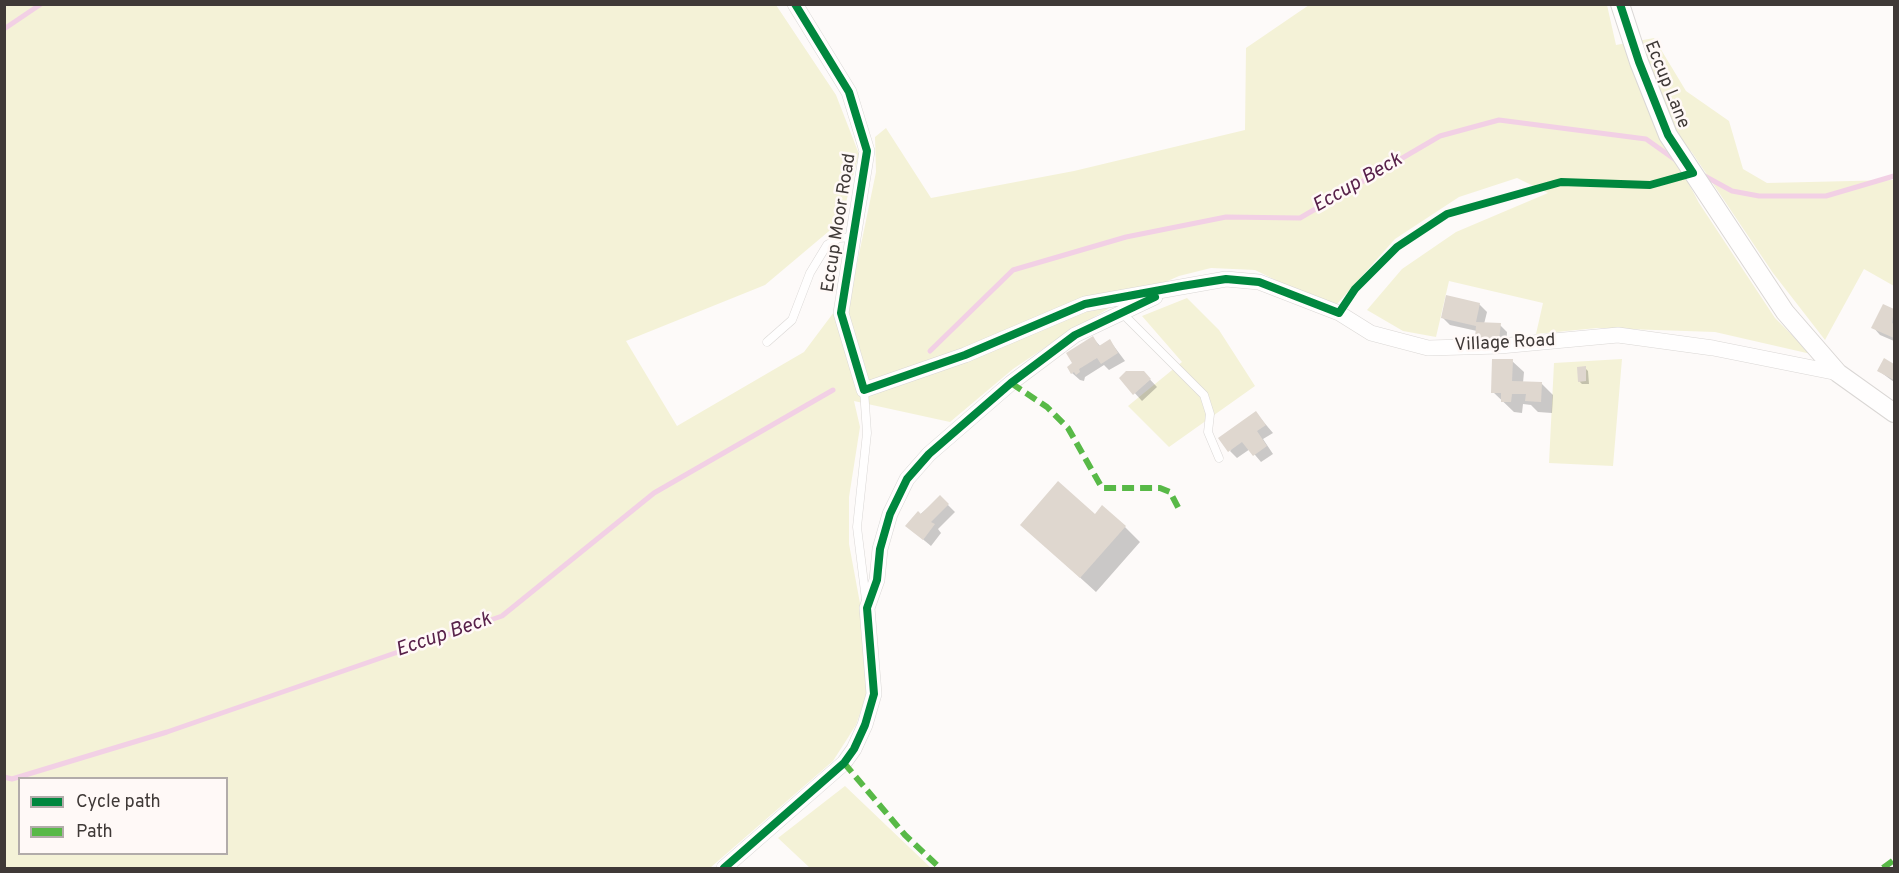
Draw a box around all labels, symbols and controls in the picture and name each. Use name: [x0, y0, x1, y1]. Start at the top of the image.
street label: Eccup Lane: [1639, 38, 1693, 132]
water label: Eccup Beck: [1309, 149, 1407, 219]
street label: Eccup Moor Road: [818, 152, 862, 294]
street label: Village Road: [1454, 331, 1556, 357]
water label: Eccup Beck: [393, 608, 495, 664]
legend: [18, 777, 228, 855]
text: Cycle path: [76, 791, 161, 814]
text: Path: [76, 821, 113, 844]

